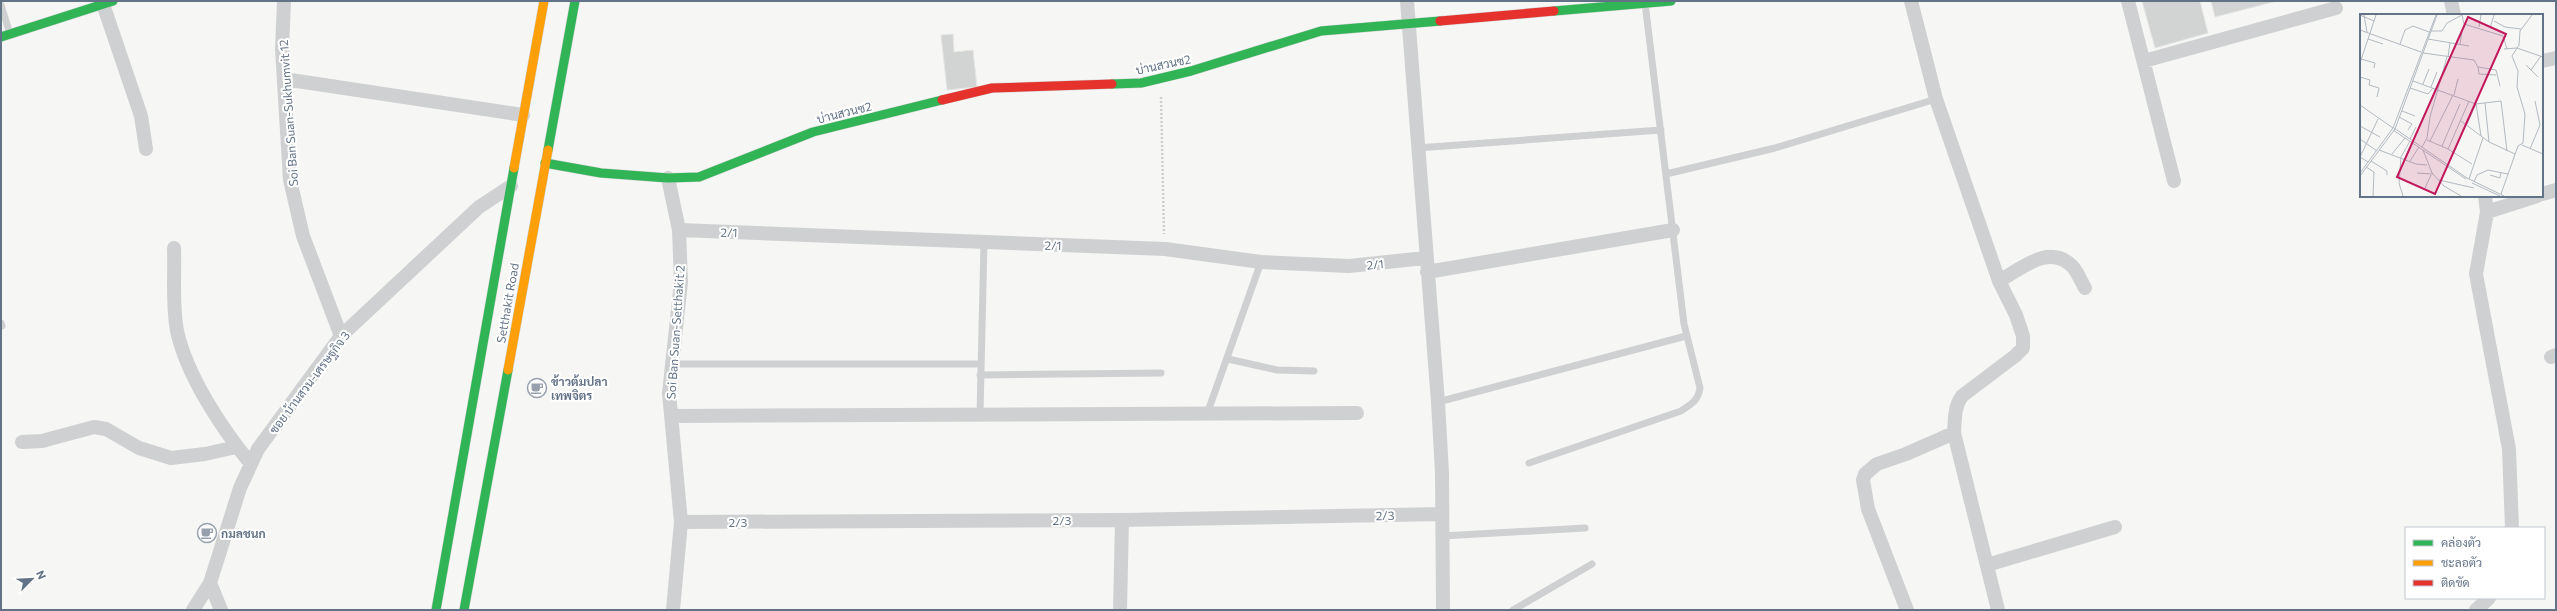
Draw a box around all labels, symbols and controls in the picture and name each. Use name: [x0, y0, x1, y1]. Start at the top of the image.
inset map: [2360, 14, 2543, 197]
street label: Soi Ban Suan-Sukhumvit 12: [276, 39, 300, 187]
street label: บ่านสวนซ2: [1134, 51, 1192, 77]
street label: บ่านสวนซ2: [815, 98, 873, 126]
street label: 2/1: [720, 225, 738, 239]
street label: 2/1: [1044, 238, 1062, 252]
street label: 2/1: [1366, 256, 1384, 272]
street label: Setthakit Road: [493, 262, 521, 344]
street label: Soi Ban Suan-Setthakit 2: [663, 264, 687, 400]
street label: ซอย บ้านสวน-เศรษฐกิจ 3: [266, 328, 354, 437]
place label: ข้าวต้มปลา เทพจิตร: [551, 374, 608, 402]
cafe icon: ข้าวต้มปลา เทพจิตร: [526, 377, 548, 399]
street label: 2/3: [1375, 508, 1395, 522]
street label: 2/3: [1053, 513, 1072, 527]
street label: 2/3: [729, 515, 748, 529]
cafe icon: กมลชนก: [196, 522, 218, 544]
place label: กมลชนก: [221, 526, 266, 540]
legend: [2405, 527, 2545, 599]
text: คล่องตัว: [2441, 535, 2481, 549]
text: ชะลอตัว: [2441, 555, 2482, 569]
north arrow: [12, 559, 52, 599]
text: N: [34, 568, 49, 581]
text: ติดขัด: [2441, 575, 2470, 589]

